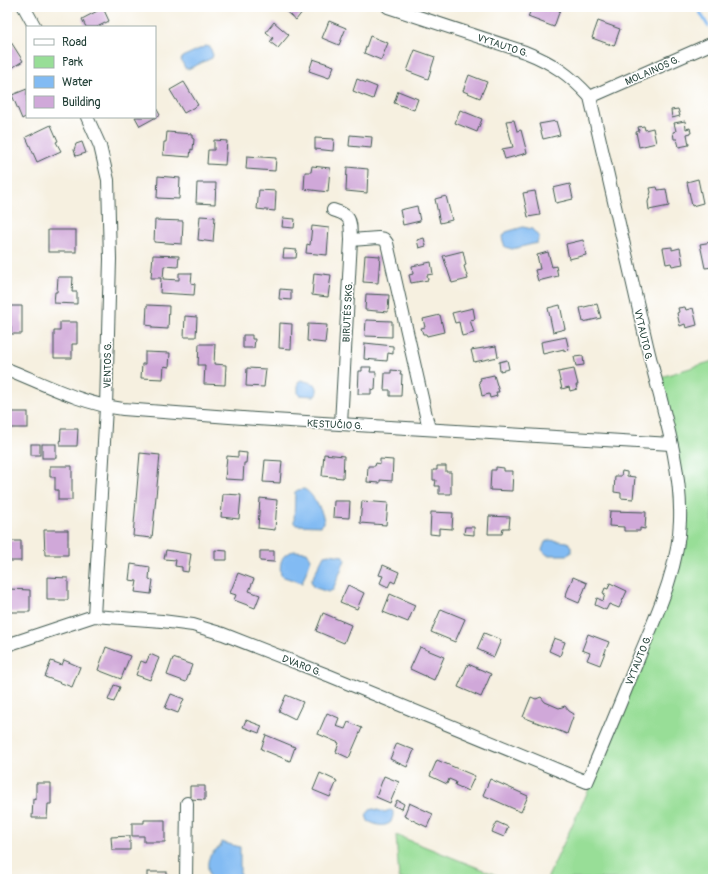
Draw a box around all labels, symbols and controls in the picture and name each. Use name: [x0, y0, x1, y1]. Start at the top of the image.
legend: [26, 26, 156, 118]
street label: VYTAUTO G.: [476, 32, 530, 60]
text: Road: [62, 35, 87, 50]
street label: MOLAINOS G.: [623, 54, 682, 88]
text: Park: [62, 55, 83, 70]
text: Water: [62, 75, 93, 90]
text: Building: [62, 95, 101, 110]
street label: BIRUTĖS SKG.: [340, 281, 356, 343]
street label: VYTAUTO G.: [631, 308, 655, 362]
street label: VENTOS G.: [102, 341, 114, 389]
street label: KĘSTUČIO G.: [307, 417, 363, 432]
street label: VYTAUTO G.: [623, 634, 654, 687]
street label: DVARO G.: [280, 653, 323, 679]

